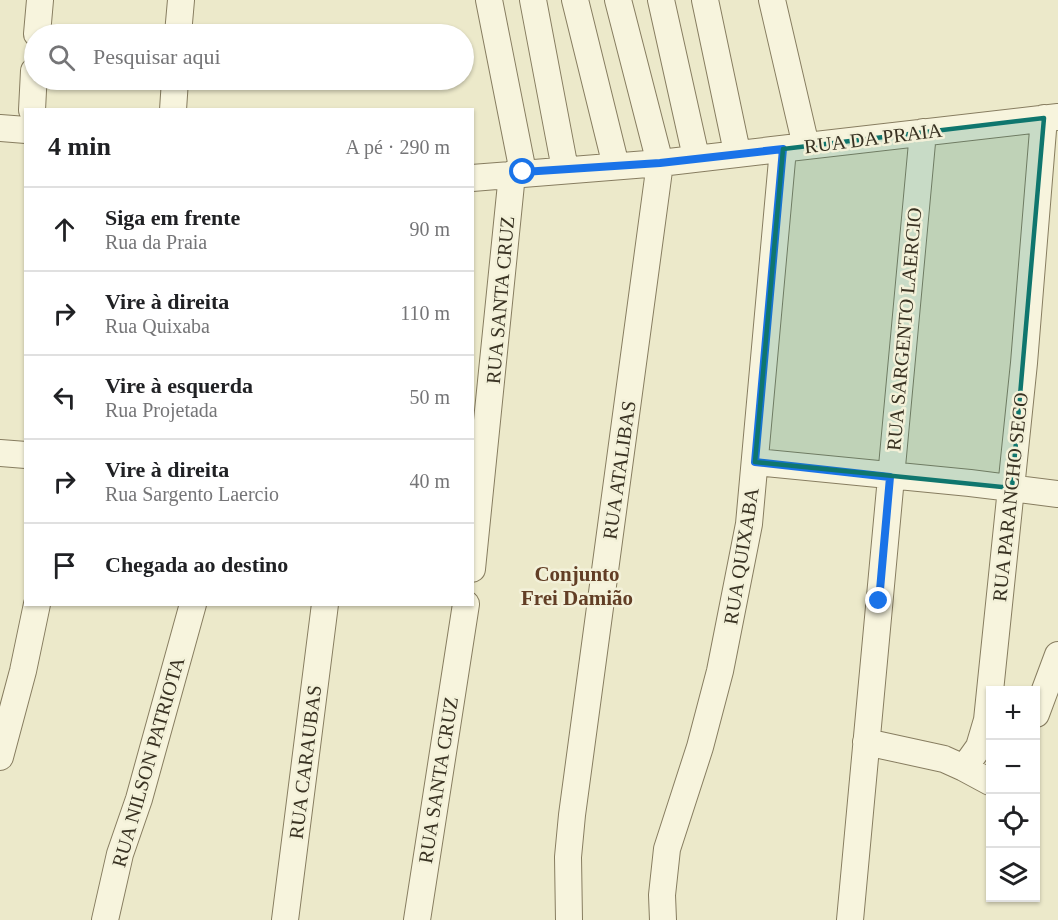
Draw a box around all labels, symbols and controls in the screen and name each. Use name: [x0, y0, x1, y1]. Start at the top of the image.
search box: [24, 24, 474, 90]
icon: search: [45, 41, 78, 74]
text: Pesquisar aqui: [93, 44, 221, 69]
street label: RUA DA PRAIA: [803, 119, 944, 157]
text: 4 min: [48, 132, 111, 161]
text: A pé · 290 m: [346, 136, 450, 158]
route start: [509, 158, 535, 184]
text: Siga em frente: [105, 205, 240, 230]
street label: RUA SARGENTO LAERCIO: [882, 206, 926, 452]
icon: ahead: [48, 213, 81, 246]
street label: RUA SANTA CRUZ: [482, 215, 518, 385]
text: 90 m: [409, 218, 450, 240]
text: Rua da Praia: [105, 231, 207, 253]
text: Vire à direita: [105, 289, 229, 314]
icon: right: [48, 297, 81, 330]
text: 110 m: [400, 302, 450, 324]
text: Rua Quixaba: [105, 315, 210, 337]
text: Vire à esquerda: [105, 373, 253, 398]
icon: left: [48, 381, 81, 414]
text: 50 m: [409, 386, 450, 408]
street label: RUA PARANCHO SECO: [988, 391, 1032, 603]
text: Rua Projetada: [105, 399, 218, 421]
street label: RUA ATALIBAS: [598, 399, 640, 541]
text: Vire à direita: [105, 457, 229, 482]
icon: right: [48, 465, 81, 498]
text: 40 m: [409, 470, 450, 492]
text: Rua Sargento Laercio: [105, 483, 279, 505]
street label: RUA QUIXABA: [719, 485, 763, 626]
icon: arrive: [48, 549, 81, 582]
text: Chegada ao destino: [105, 552, 288, 577]
district label: Conjunto Frei Damião: [521, 562, 633, 610]
route end: [865, 587, 891, 613]
street label: RUA NILSON PATRIOTA: [107, 654, 189, 870]
street label: RUA CARAUBAS: [285, 684, 325, 840]
map controls: [986, 686, 1040, 902]
button: +: [986, 686, 1040, 740]
street label: RUA SANTA CRUZ: [414, 695, 462, 865]
button: −: [986, 740, 1040, 794]
button: locate: [986, 794, 1040, 848]
button: layers: [986, 848, 1040, 902]

